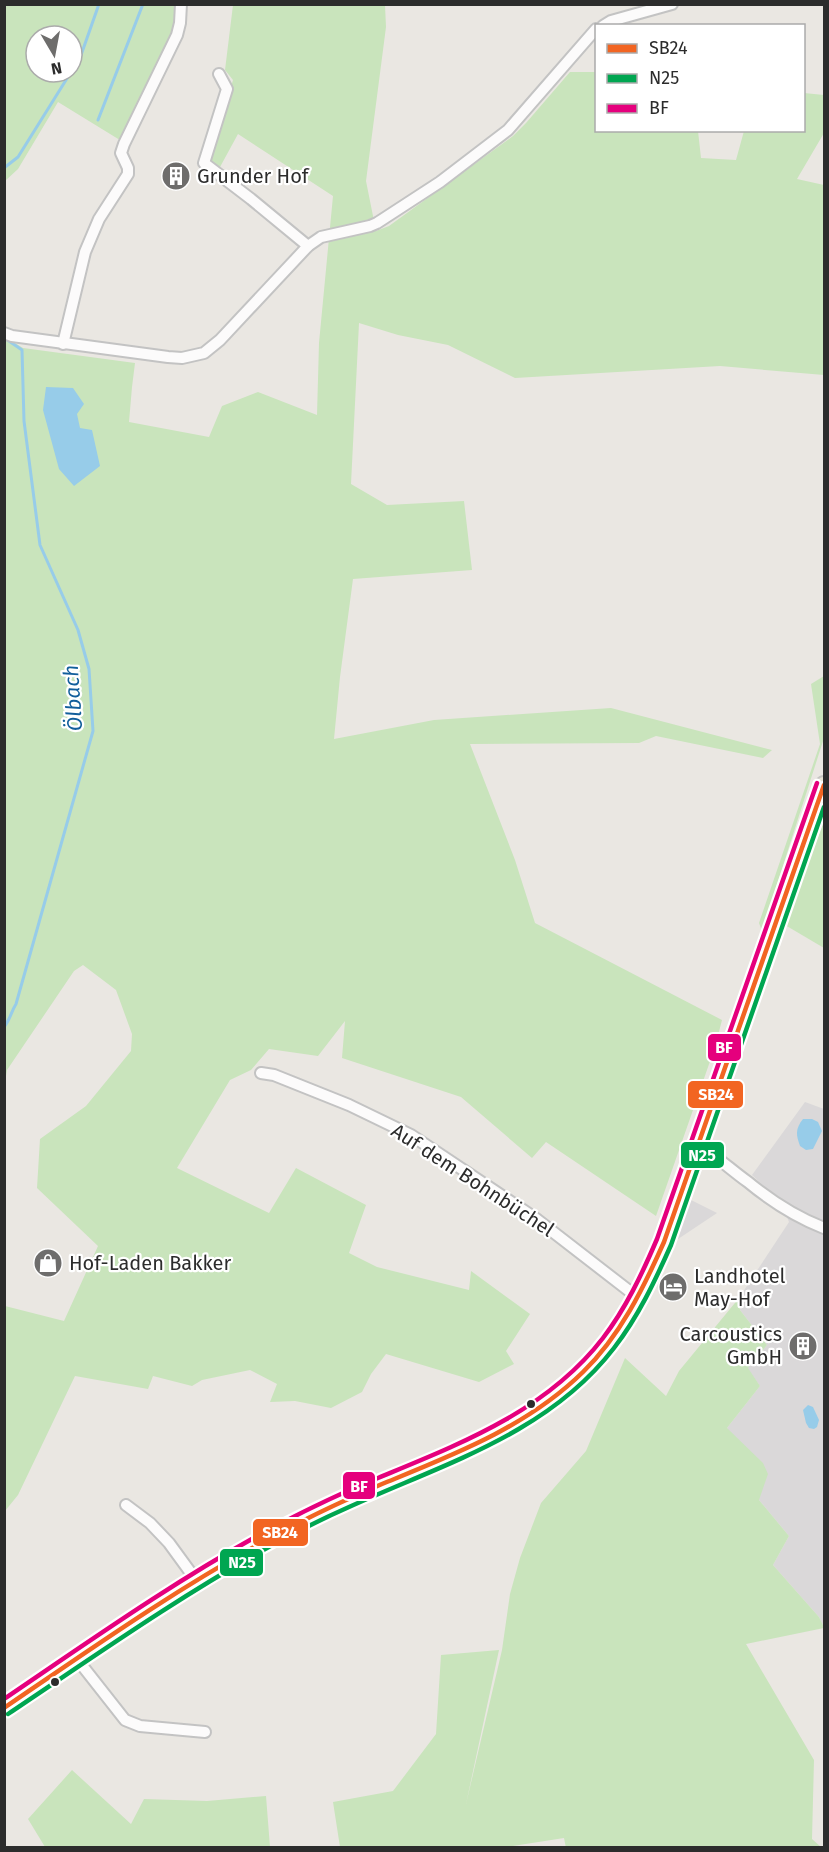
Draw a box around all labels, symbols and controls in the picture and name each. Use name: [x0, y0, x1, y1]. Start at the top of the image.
north arrow: [24, 24, 84, 84]
legend: [595, 24, 805, 132]
text: SB24: [649, 37, 688, 59]
text: N: [50, 58, 63, 79]
text: N25: [649, 67, 679, 89]
text: BF: [649, 97, 669, 119]
building icon: Grunder Hof: [160, 160, 192, 192]
place label: Grunder Hof: [197, 164, 310, 188]
water label: Ölbach: [58, 664, 88, 732]
line badge: BF: [707, 1033, 742, 1062]
text: BF: [715, 1038, 733, 1057]
line badge: SB24: [687, 1080, 744, 1109]
text: SB24: [698, 1085, 734, 1104]
street label: Auf dem Bohnbüchel: [387, 1118, 559, 1242]
line badge: N25: [680, 1141, 725, 1169]
text: N25: [688, 1146, 716, 1165]
shop icon: Hof-Laden Bakker: [32, 1247, 64, 1279]
place label: Hof-Laden Bakker: [69, 1251, 231, 1275]
place label: Landhotel May-Hof: [694, 1264, 786, 1311]
hotel icon: Landhotel May-Hof: [657, 1271, 689, 1303]
place label: Carcoustics GmbH: [679, 1322, 782, 1369]
building icon: Carcoustics GmbH: [787, 1330, 819, 1362]
unlabelled marker: [525, 1398, 537, 1410]
line badge: BF: [342, 1471, 376, 1500]
text: BF: [350, 1477, 368, 1496]
line badge: SB24: [252, 1518, 309, 1547]
text: SB24: [262, 1523, 298, 1542]
line badge: N25: [219, 1548, 264, 1577]
text: N25: [228, 1553, 256, 1572]
unlabelled marker: [49, 1676, 61, 1688]

